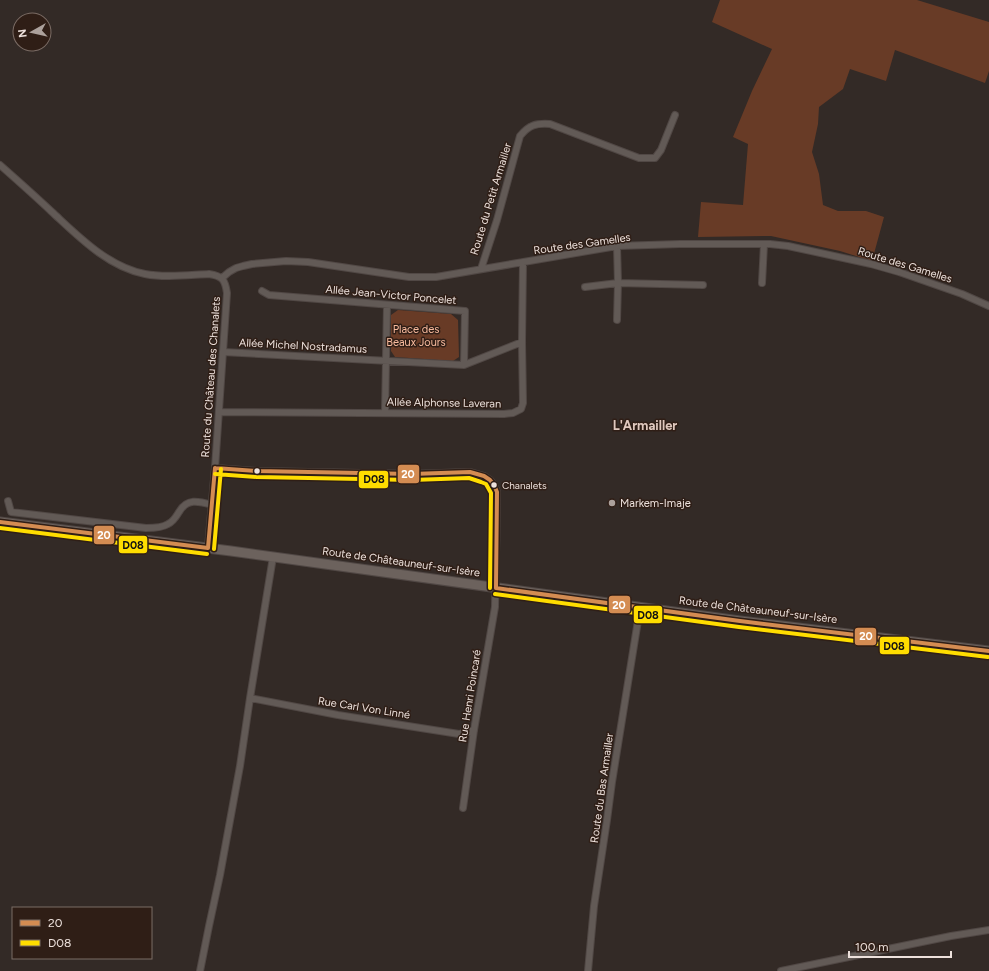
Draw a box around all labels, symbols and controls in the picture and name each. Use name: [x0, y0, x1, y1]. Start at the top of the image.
north arrow: [12, 12, 52, 52]
text: N: [16, 28, 30, 38]
street label: Route du Petit Armailler: [468, 141, 514, 257]
street label: Route des Gamelles: [533, 231, 631, 257]
street label: Route des Gamelles: [856, 244, 954, 286]
street label: Allée Jean-Victor Poncelet: [325, 283, 457, 307]
street label: Route du Château des Chanalets: [199, 296, 223, 458]
park label: Place des Beaux Jours: [386, 323, 446, 349]
street label: Allée Michel Nostradamus: [239, 336, 367, 356]
street label: Allée Alphonse Laveran: [387, 396, 501, 410]
district label: L'Armailler: [613, 418, 677, 433]
line badge: 20: [397, 464, 420, 484]
unlabelled marker: [252, 466, 262, 476]
text: 20: [401, 468, 415, 481]
line badge: D08: [358, 470, 389, 489]
text: D08: [363, 473, 385, 486]
place label: Chanalets: [502, 479, 547, 492]
marker: Chanalets: [489, 480, 499, 490]
place label: Markem-Imaje: [620, 497, 691, 510]
marker: Markem-Imaje: [607, 498, 617, 508]
line badge: 20: [93, 525, 115, 545]
text: 20: [97, 529, 111, 542]
line badge: D08: [118, 535, 148, 554]
text: D08: [122, 539, 144, 552]
street label: Route de Châteauneuf-sur-Isère: [321, 544, 481, 580]
street label: Route de Châteauneuf-sur-Isère: [678, 594, 838, 626]
line badge: 20: [608, 595, 631, 614]
text: 20: [612, 599, 626, 612]
line badge: D08: [633, 605, 663, 624]
text: D08: [637, 609, 659, 622]
line badge: 20: [854, 627, 877, 646]
text: 20: [859, 630, 873, 643]
line badge: D08: [879, 636, 910, 655]
text: D08: [883, 640, 905, 653]
street label: Rue Henri Poincaré: [456, 649, 484, 743]
street label: Rue Carl Von Linné: [317, 694, 411, 722]
street label: Route du Bas Armailler: [588, 732, 616, 844]
legend: [12, 907, 152, 959]
text: 20: [48, 916, 63, 930]
scale bar: [849, 933, 951, 959]
text: D08: [48, 936, 71, 950]
text: 100 m: [855, 940, 889, 954]

